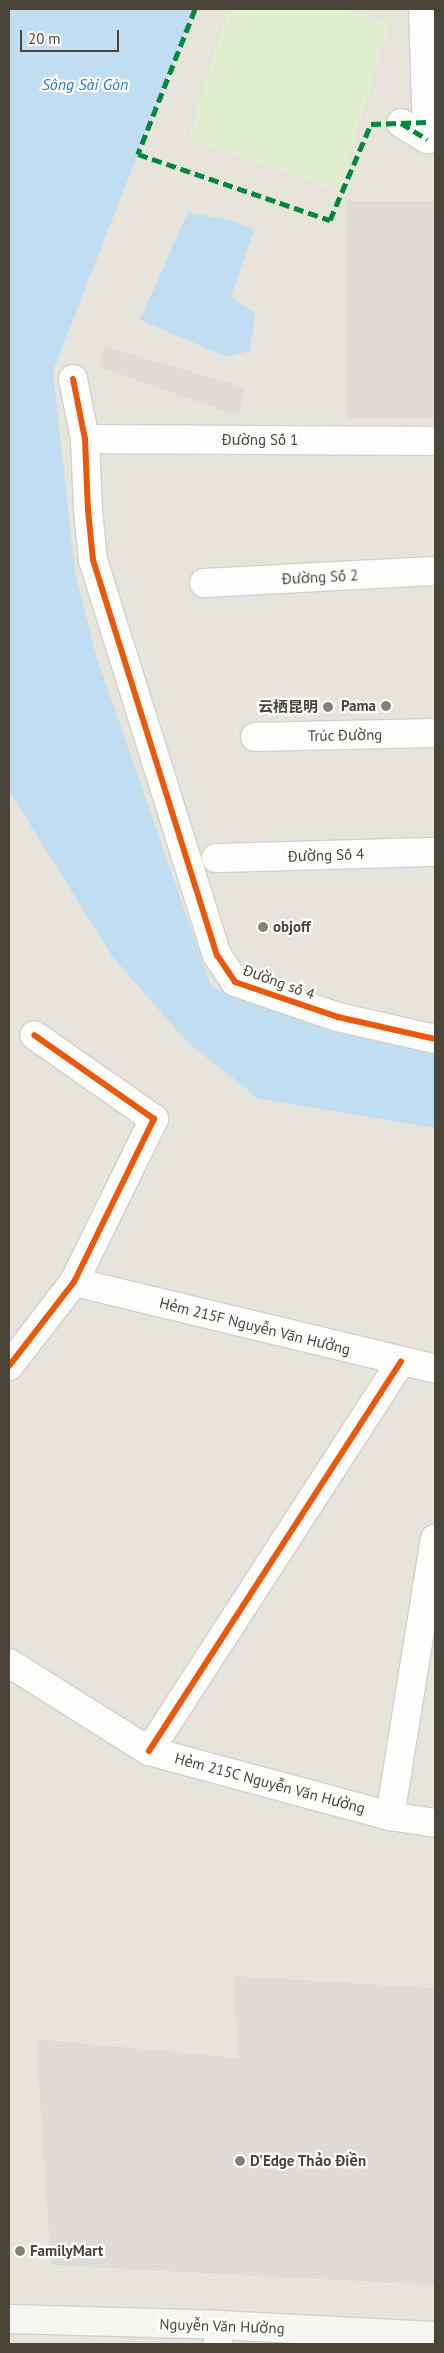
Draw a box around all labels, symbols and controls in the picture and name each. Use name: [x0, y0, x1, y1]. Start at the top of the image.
scale bar: [22, 20, 121, 52]
text: 20 m: [28, 29, 61, 48]
water label: Sông Sài Gòn: [42, 74, 128, 94]
street label: Đường Số 1: [222, 431, 298, 449]
street label: Đường Số 2: [281, 566, 359, 588]
place label: Pama: [341, 697, 376, 715]
place label: 云栖昆明: [258, 698, 318, 716]
marker: Pama: [380, 700, 392, 712]
marker: 云栖昆明: [322, 701, 334, 713]
street label: Trúc Đường: [307, 725, 383, 745]
street label: Đường Số 4: [287, 845, 365, 865]
place label: objoff: [273, 918, 311, 936]
marker: objoff: [257, 921, 269, 933]
street label: Đường số 4: [241, 961, 317, 1003]
street label: Hẻm 215F Nguyễn Văn Hưởng: [157, 1293, 353, 1359]
street label: Hẻm 215C Nguyễn Văn Hưởng: [172, 1749, 368, 1817]
place label: D'Edge Thảo Điền: [250, 2152, 367, 2170]
marker: D'Edge Thảo Điền: [234, 2155, 246, 2167]
place label: FamilyMart: [30, 2242, 103, 2260]
marker: FamilyMart: [14, 2245, 26, 2257]
street label: Nguyễn Văn Hưởng: [159, 2315, 285, 2337]

